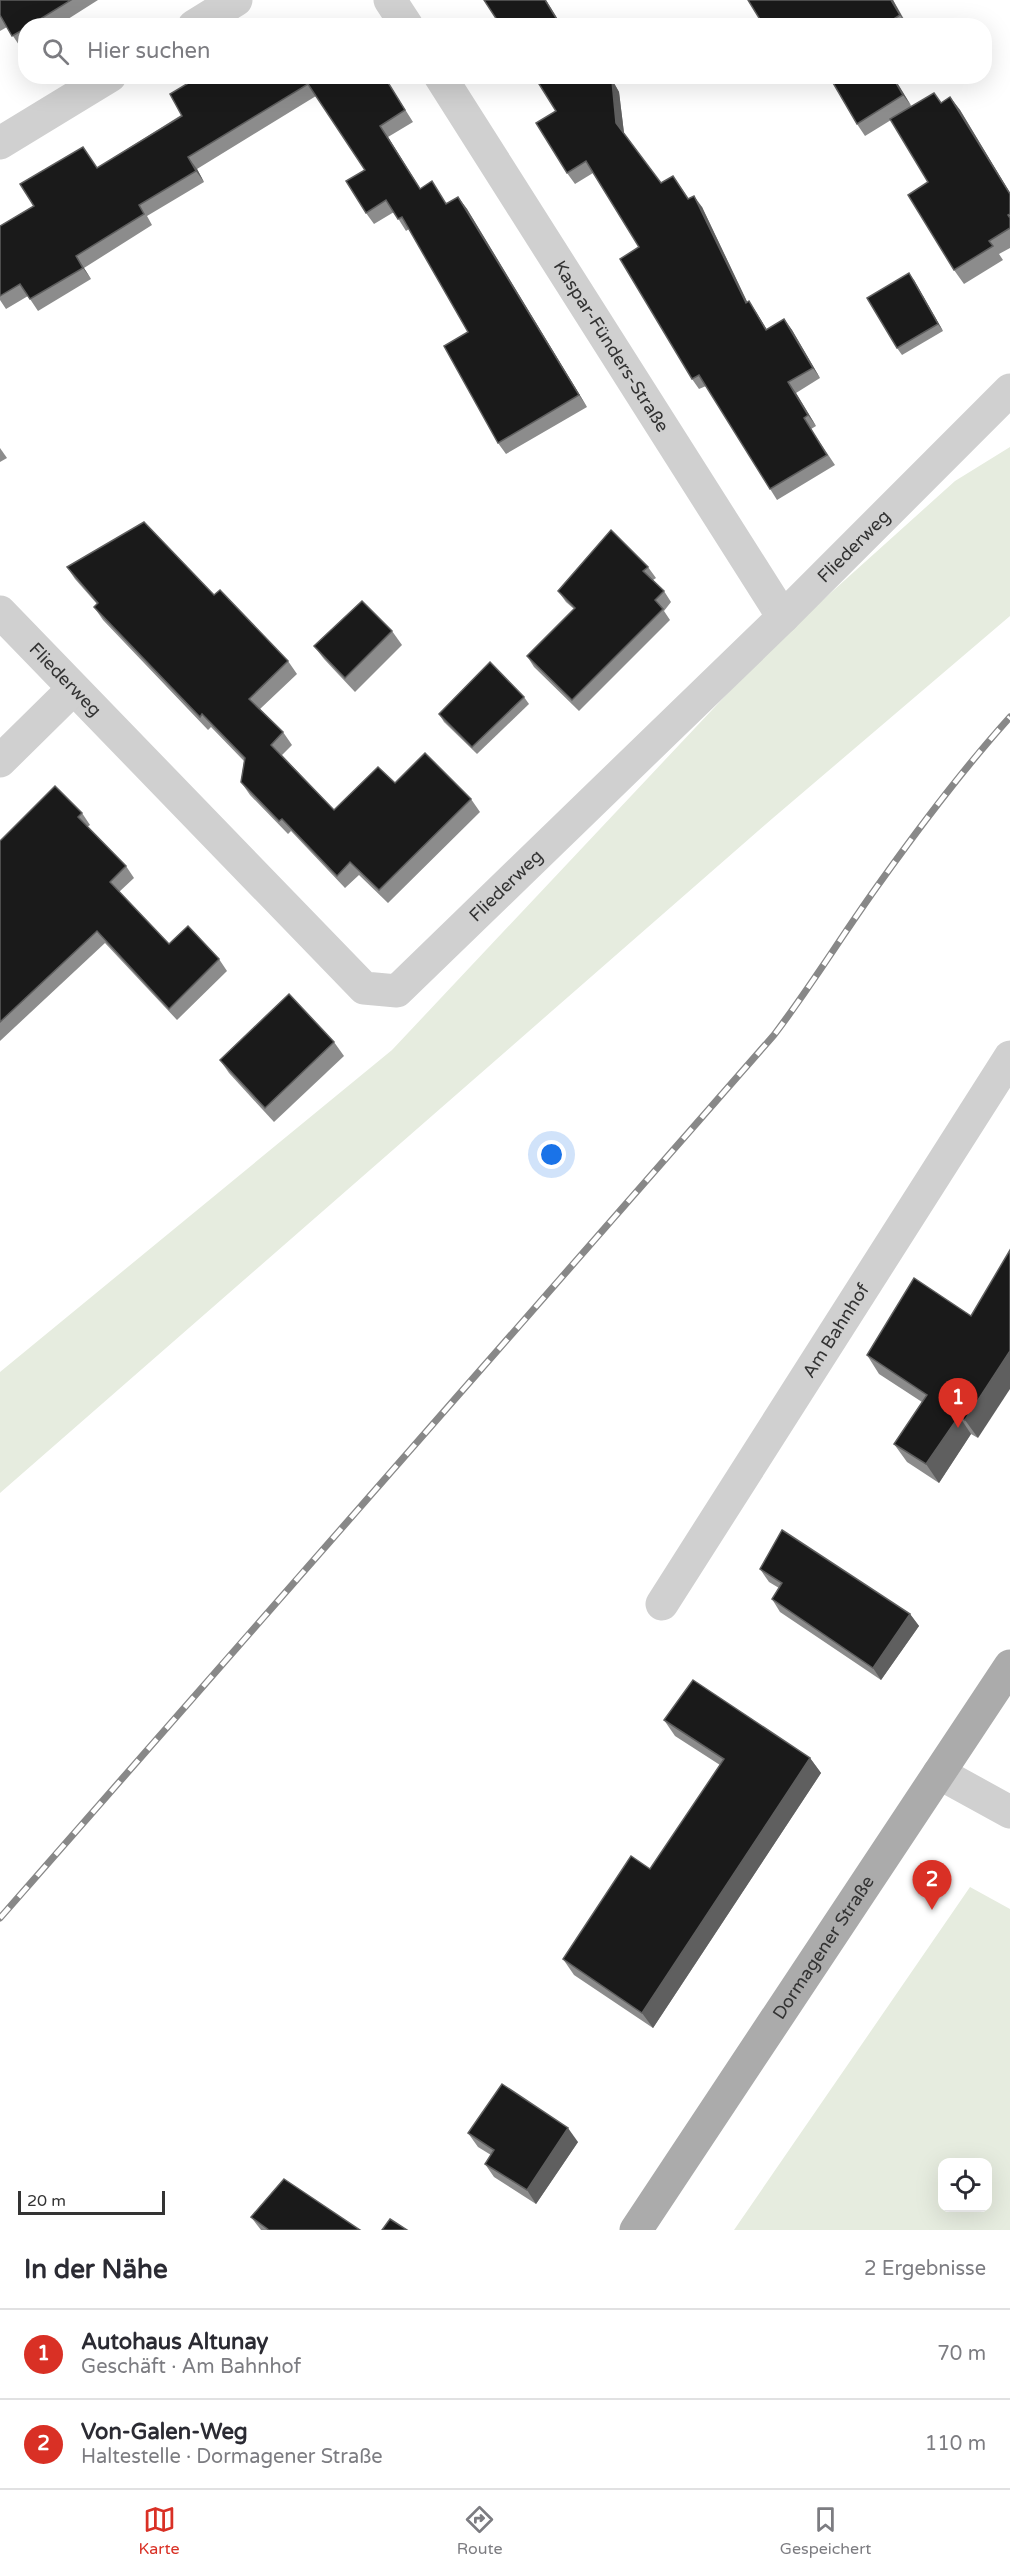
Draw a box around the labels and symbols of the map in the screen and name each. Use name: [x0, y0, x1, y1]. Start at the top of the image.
street label: Kaspar-Fünders-Straße: [549, 256, 674, 436]
street label: Fliederweg: [813, 505, 895, 587]
street label: Fliederweg: [25, 638, 106, 721]
street label: Fliederweg: [464, 845, 547, 926]
your location: [537, 1140, 566, 1169]
street label: Am Bahnhof: [798, 1279, 874, 1382]
pin: 1: [938, 1378, 978, 1428]
pin: 2: [912, 1860, 952, 1910]
street label: Dormagener Straße: [768, 1871, 879, 2023]
scale bar: [18, 2188, 165, 2216]

